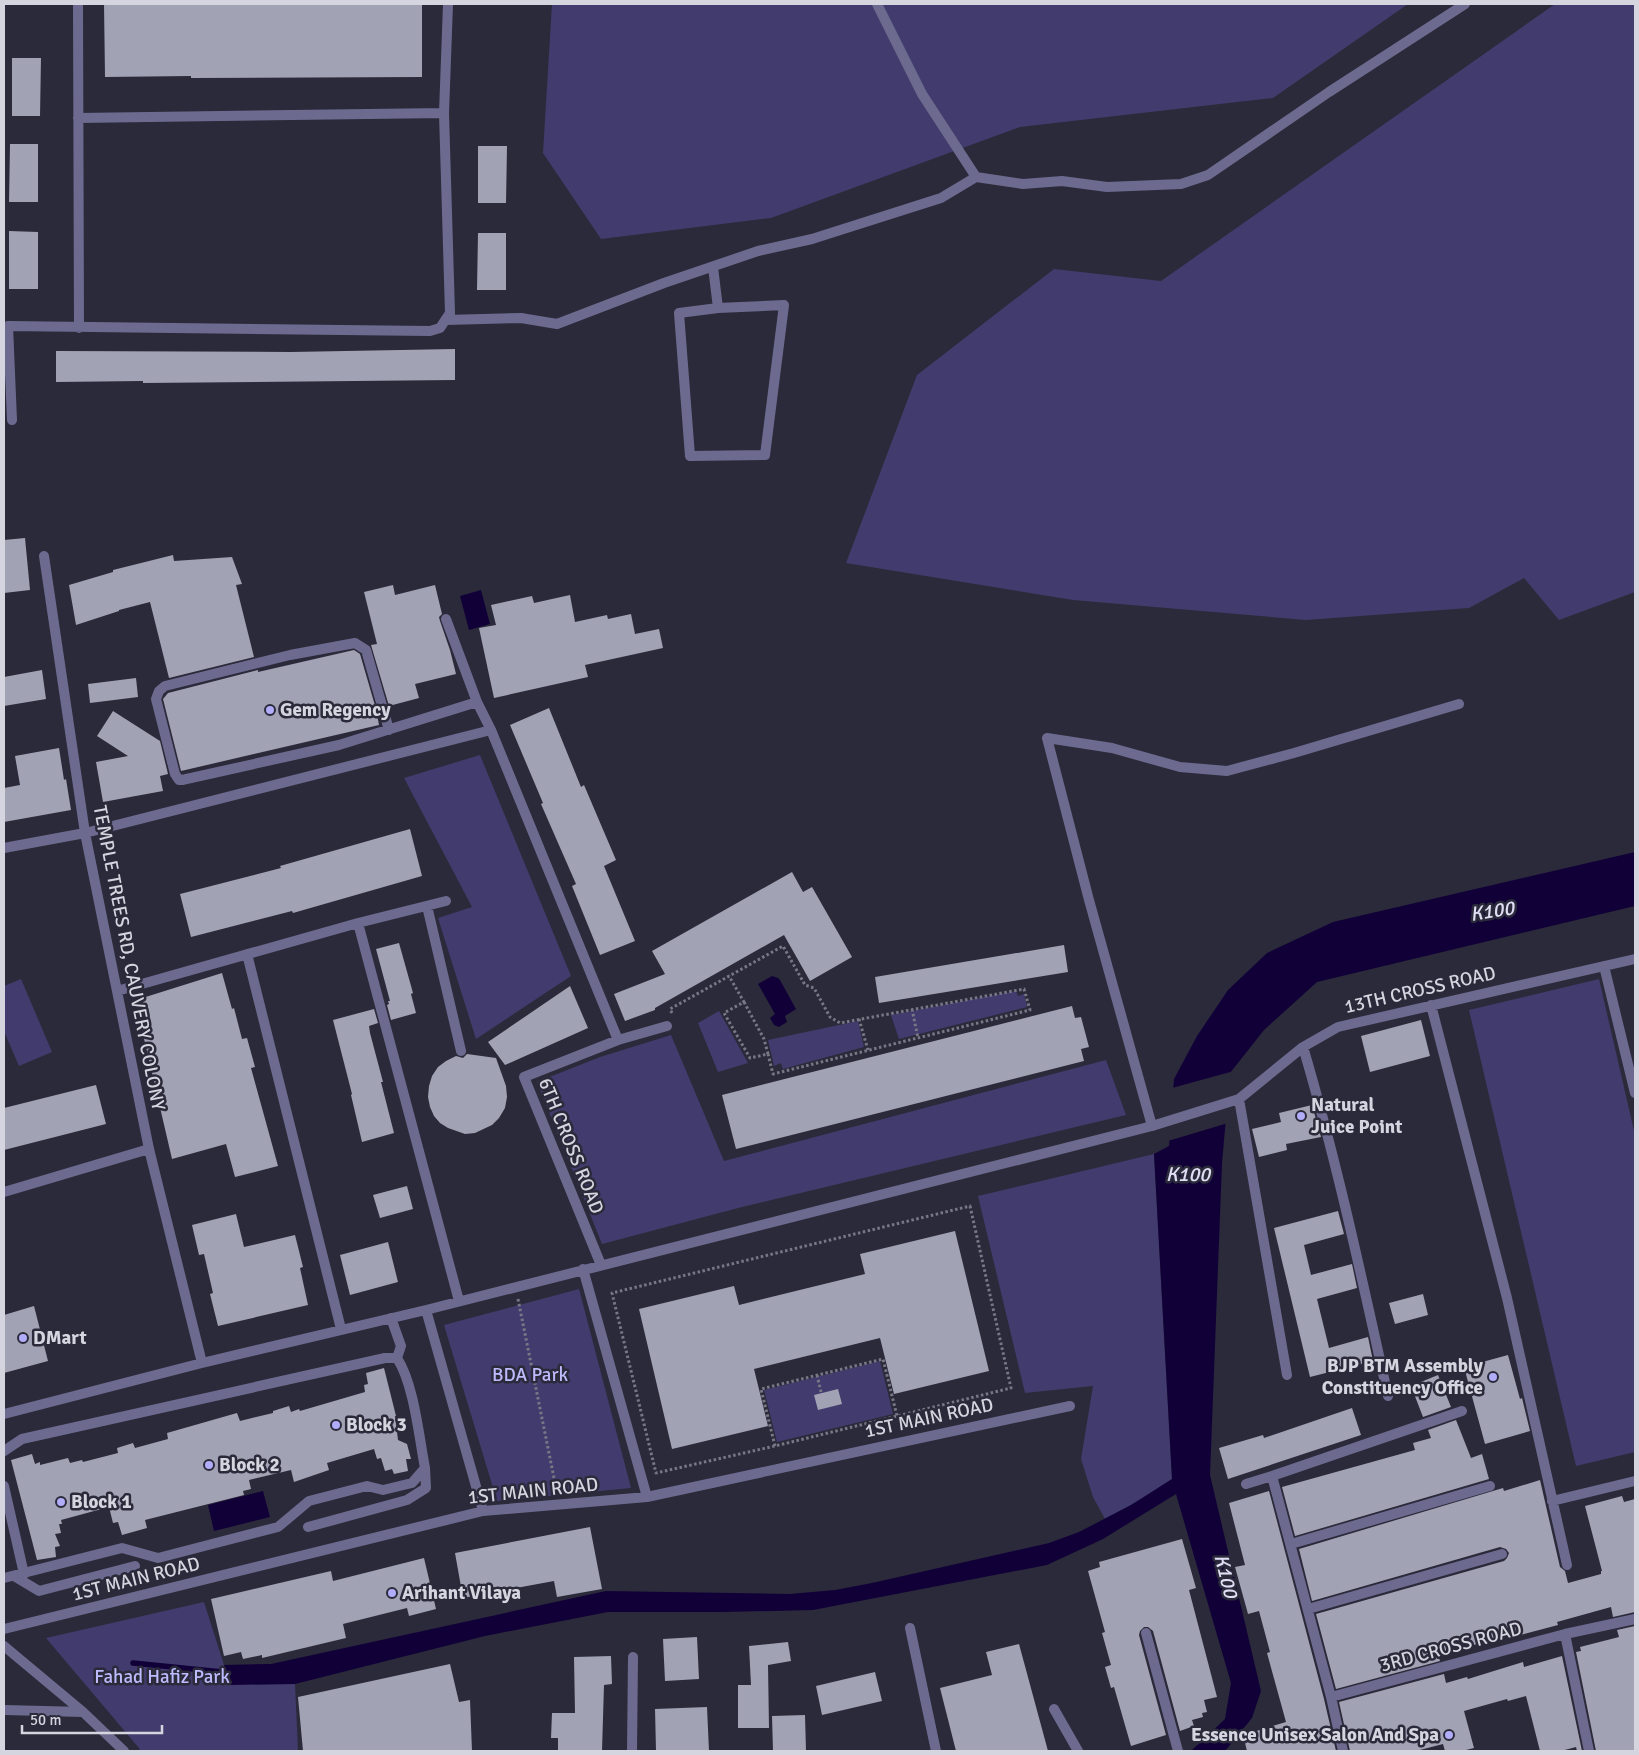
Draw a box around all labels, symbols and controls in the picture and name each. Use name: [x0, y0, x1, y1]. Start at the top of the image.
place label: Gem Regency: [280, 698, 391, 722]
marker: Gem Regency: [264, 704, 276, 716]
street label: TEMPLE TREES RD, CAUVERY COLONY: [88, 803, 170, 1113]
water label: K100: [1468, 895, 1517, 927]
street label: 13TH CROSS ROAD: [1342, 961, 1498, 1019]
street label: 6TH CROSS ROAD: [533, 1075, 609, 1217]
place label: Natural Juice Point: [1311, 1093, 1402, 1139]
marker: Natural Juice Point: [1295, 1110, 1307, 1122]
water label: K100: [1166, 1162, 1211, 1187]
place label: DMart: [33, 1326, 87, 1350]
marker: DMart: [17, 1332, 29, 1344]
place label: BJP BTM Assembly Constituency Office: [1322, 1354, 1484, 1400]
park label: BDA Park: [492, 1363, 568, 1387]
marker: BJP BTM Assembly Constituency Office: [1487, 1371, 1499, 1383]
street label: 1ST MAIN ROAD: [863, 1393, 995, 1443]
place label: Block 3: [346, 1413, 407, 1437]
marker: Block 3: [330, 1419, 342, 1431]
place label: Block 2: [219, 1453, 280, 1477]
marker: Block 2: [203, 1459, 215, 1471]
street label: 1ST MAIN ROAD: [467, 1472, 599, 1510]
place label: Block 1: [71, 1490, 132, 1514]
marker: Block 1: [55, 1496, 67, 1508]
water label: K100: [1209, 1551, 1244, 1602]
street label: 1ST MAIN ROAD: [70, 1552, 202, 1606]
place label: Arihant Vilaya: [402, 1581, 521, 1605]
marker: Arihant Vilaya: [386, 1587, 398, 1599]
street label: 3RD CROSS ROAD: [1377, 1617, 1525, 1677]
park label: Fahad Hafiz Park: [94, 1665, 230, 1689]
scale bar: [22, 1702, 162, 1734]
text: 50 m: [30, 1711, 61, 1729]
place label: Essence Unisex Salon And Spa: [1191, 1723, 1439, 1747]
marker: Essence Unisex Salon And Spa: [1443, 1729, 1455, 1741]

